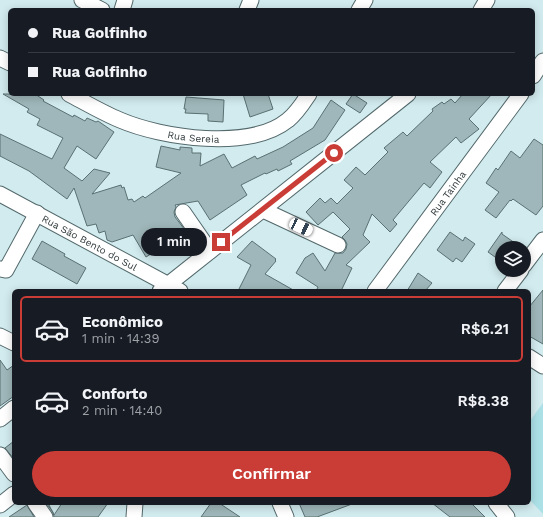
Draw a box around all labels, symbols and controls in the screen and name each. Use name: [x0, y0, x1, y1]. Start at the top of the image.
text: Rua Golfinho: [52, 24, 147, 42]
text: Rua Golfinho: [52, 63, 147, 81]
street label: Rua Sereia: [167, 128, 220, 144]
route start: [325, 144, 343, 162]
street label: Rua Tainha: [428, 168, 468, 217]
street label: Rua São Bento do Sul: [40, 212, 139, 272]
car: [288, 216, 314, 238]
callout: 1 min: [141, 228, 207, 256]
route end: [212, 233, 230, 251]
text: 1 min: [157, 234, 191, 249]
map controls: [495, 241, 531, 277]
button: layers: [495, 241, 531, 277]
icon: car: [34, 311, 70, 347]
text: Econômico: [82, 313, 163, 331]
text: R$6.21: [461, 320, 509, 338]
text: 1 min · 14:39: [82, 331, 159, 346]
icon: car: [34, 383, 70, 419]
text: Conforto: [82, 385, 147, 403]
text: R$8.38: [458, 392, 509, 410]
text: 2 min · 14:40: [82, 403, 162, 418]
button: Confirmar: [32, 451, 511, 497]

